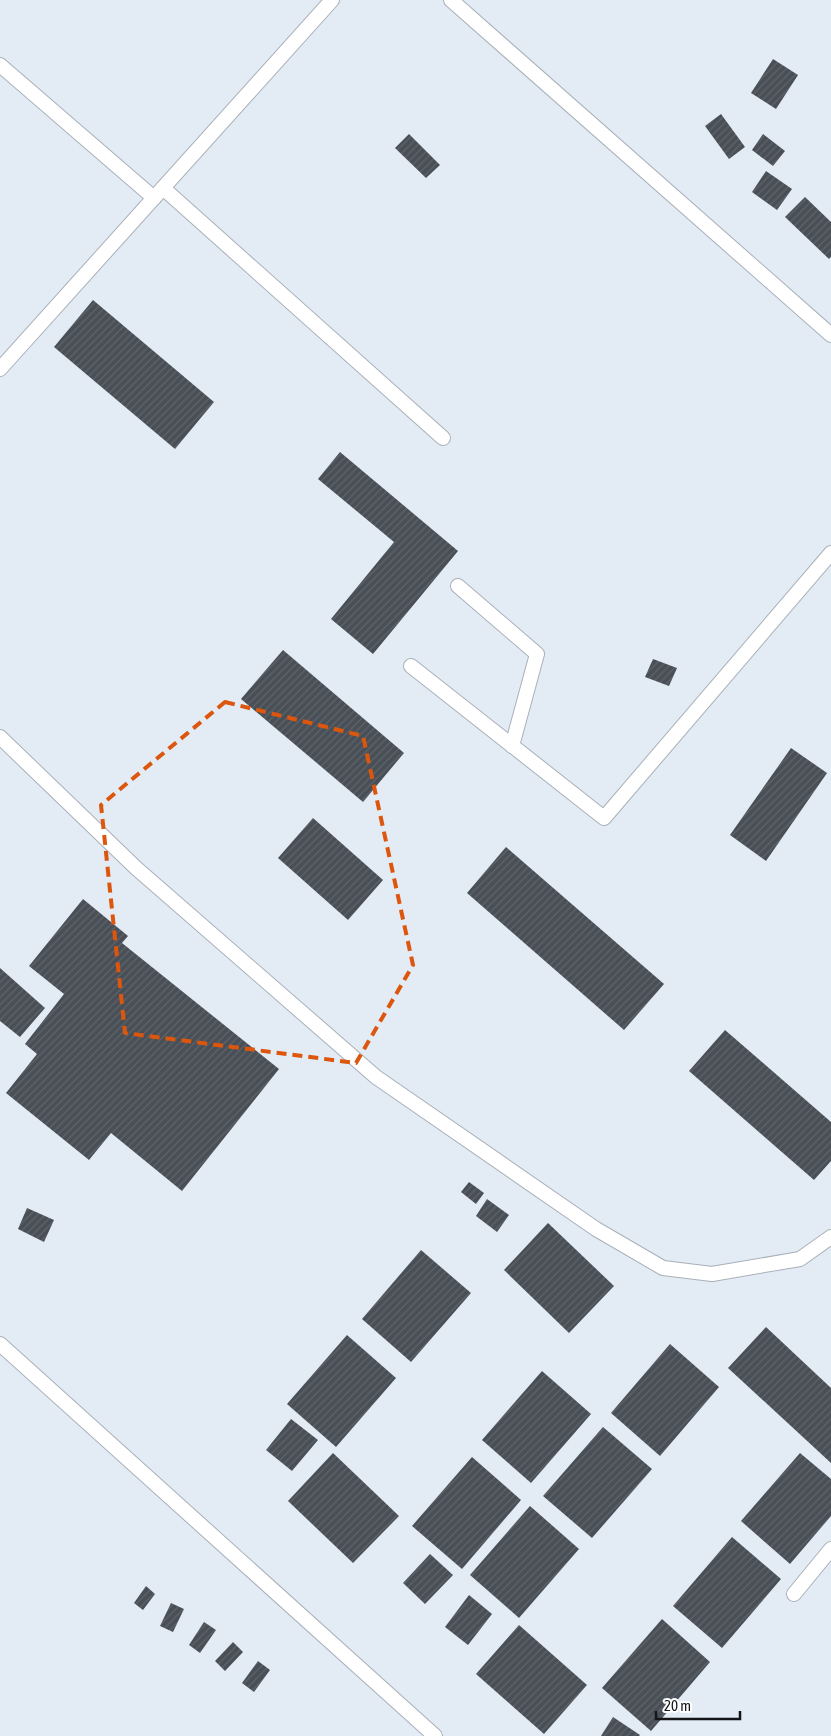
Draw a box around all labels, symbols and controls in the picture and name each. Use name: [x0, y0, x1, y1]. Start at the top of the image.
scale bar: [656, 1688, 740, 1720]
text: 20 m: [664, 1697, 691, 1714]

